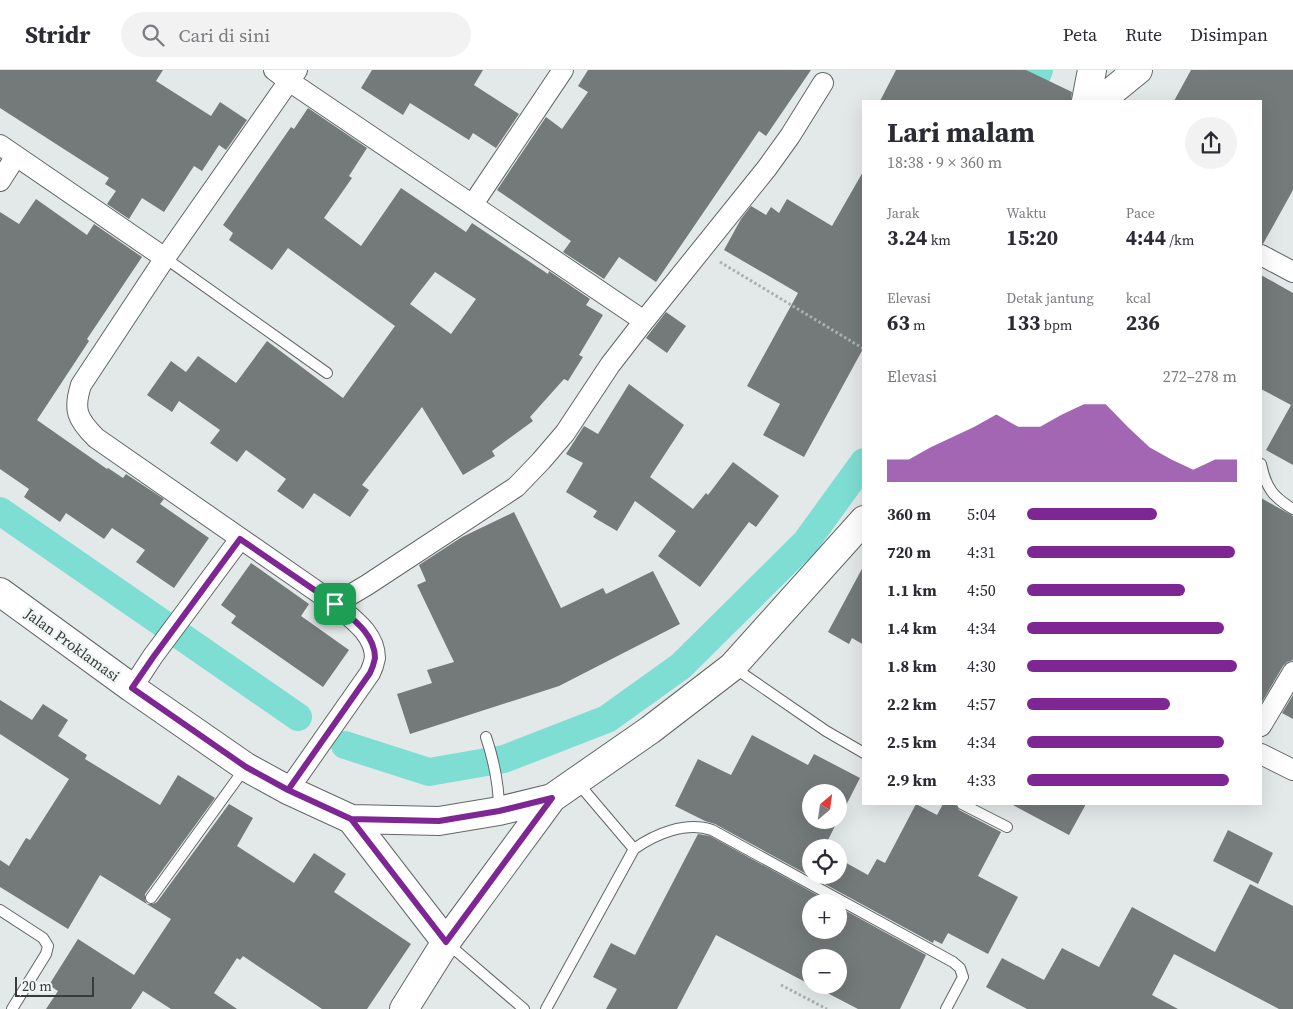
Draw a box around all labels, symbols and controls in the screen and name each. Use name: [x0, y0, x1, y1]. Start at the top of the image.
search box: [121, 12, 471, 57]
text: Stridr: [25, 18, 91, 51]
icon: search: [139, 21, 167, 49]
text: Cari di sini: [179, 22, 270, 48]
text: Peta: [1063, 22, 1097, 47]
text: Rute: [1125, 22, 1162, 47]
text: Disimpan: [1190, 22, 1268, 47]
text: Lari malam: [887, 113, 1035, 151]
button: share: [1185, 117, 1237, 169]
text: 18:38 · 9 × 360 m: [887, 151, 1002, 173]
text: Jarak: [887, 203, 919, 223]
text: Waktu: [1006, 203, 1046, 223]
text: Pace: [1126, 203, 1155, 223]
text: 3.24: [887, 223, 927, 252]
text: 15:20: [1006, 223, 1058, 252]
text: 4:44: [1126, 223, 1166, 252]
text: km: [927, 230, 951, 250]
text: /km: [1166, 230, 1194, 250]
text: Elevasi: [887, 288, 931, 308]
text: Detak jantung: [1006, 288, 1094, 308]
text: kcal: [1126, 288, 1151, 308]
text: 63: [887, 308, 910, 337]
text: 133: [1006, 308, 1040, 337]
text: 236: [1126, 308, 1160, 337]
text: m: [910, 315, 926, 335]
text: bpm: [1040, 315, 1072, 335]
text: Elevasi: [887, 365, 937, 387]
text: 272–278 m: [1163, 365, 1237, 387]
text: 360 m: [887, 503, 931, 525]
text: 5:04: [967, 503, 996, 525]
text: 720 m: [887, 541, 931, 563]
text: 4:31: [967, 541, 996, 563]
text: 1.1 km: [887, 579, 937, 601]
text: 4:50: [967, 579, 996, 601]
pin: [314, 583, 356, 625]
icon: arrive: [321, 590, 349, 618]
street label: Jalan Proklamasi: [20, 602, 124, 686]
text: 1.4 km: [887, 617, 937, 639]
text: 4:34: [967, 617, 996, 639]
text: 1.8 km: [887, 655, 937, 677]
text: 4:30: [967, 655, 996, 677]
text: 2.2 km: [887, 693, 937, 715]
text: 4:57: [967, 693, 996, 715]
text: 2.5 km: [887, 731, 937, 753]
text: 4:34: [967, 731, 996, 753]
text: 2.9 km: [887, 769, 937, 791]
text: 4:33: [967, 769, 996, 791]
north arrow: [802, 784, 848, 829]
map controls: [802, 784, 847, 994]
button: locate: [802, 839, 847, 884]
button: +: [802, 894, 847, 939]
button: −: [802, 949, 847, 994]
scale bar: [15, 974, 94, 997]
text: 20 m: [22, 976, 52, 996]

